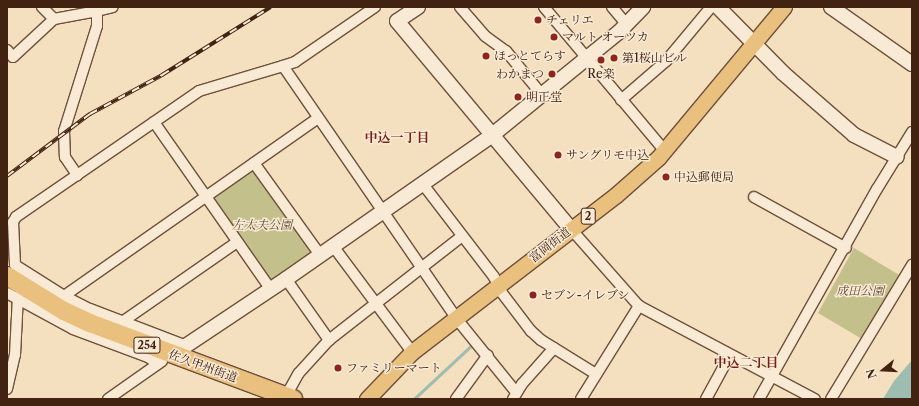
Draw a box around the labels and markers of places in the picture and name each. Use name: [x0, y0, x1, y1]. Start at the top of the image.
place label: チェリエ: [546, 13, 594, 27]
marker: チェリエ: [533, 15, 543, 25]
place label: マルト オーツカ: [562, 30, 649, 44]
marker: マルト オーツカ: [549, 32, 559, 42]
place label: ほっとてらす: [494, 49, 566, 63]
marker: ほっとてらす: [481, 51, 491, 61]
place label: 第1桜山ビル: [622, 51, 687, 65]
marker: 第1桜山ビル: [609, 53, 619, 63]
marker: Re楽: [596, 55, 606, 65]
place label: わかまつ: [496, 67, 544, 81]
place label: Re楽: [587, 67, 615, 81]
marker: わかまつ: [547, 69, 557, 79]
place label: 明正堂: [526, 90, 562, 104]
marker: 明正堂: [513, 92, 523, 102]
place label: サングリモ中込: [566, 148, 650, 162]
marker: サングリモ中込: [553, 150, 563, 160]
place label: 中込郵便局: [674, 170, 734, 184]
marker: 中込郵便局: [661, 172, 671, 182]
place label: セブン-イレブン: [541, 288, 630, 302]
marker: セブン-イレブン: [528, 290, 538, 300]
place label: ファミリーマート: [346, 361, 442, 375]
marker: ファミリーマート: [333, 363, 343, 373]

